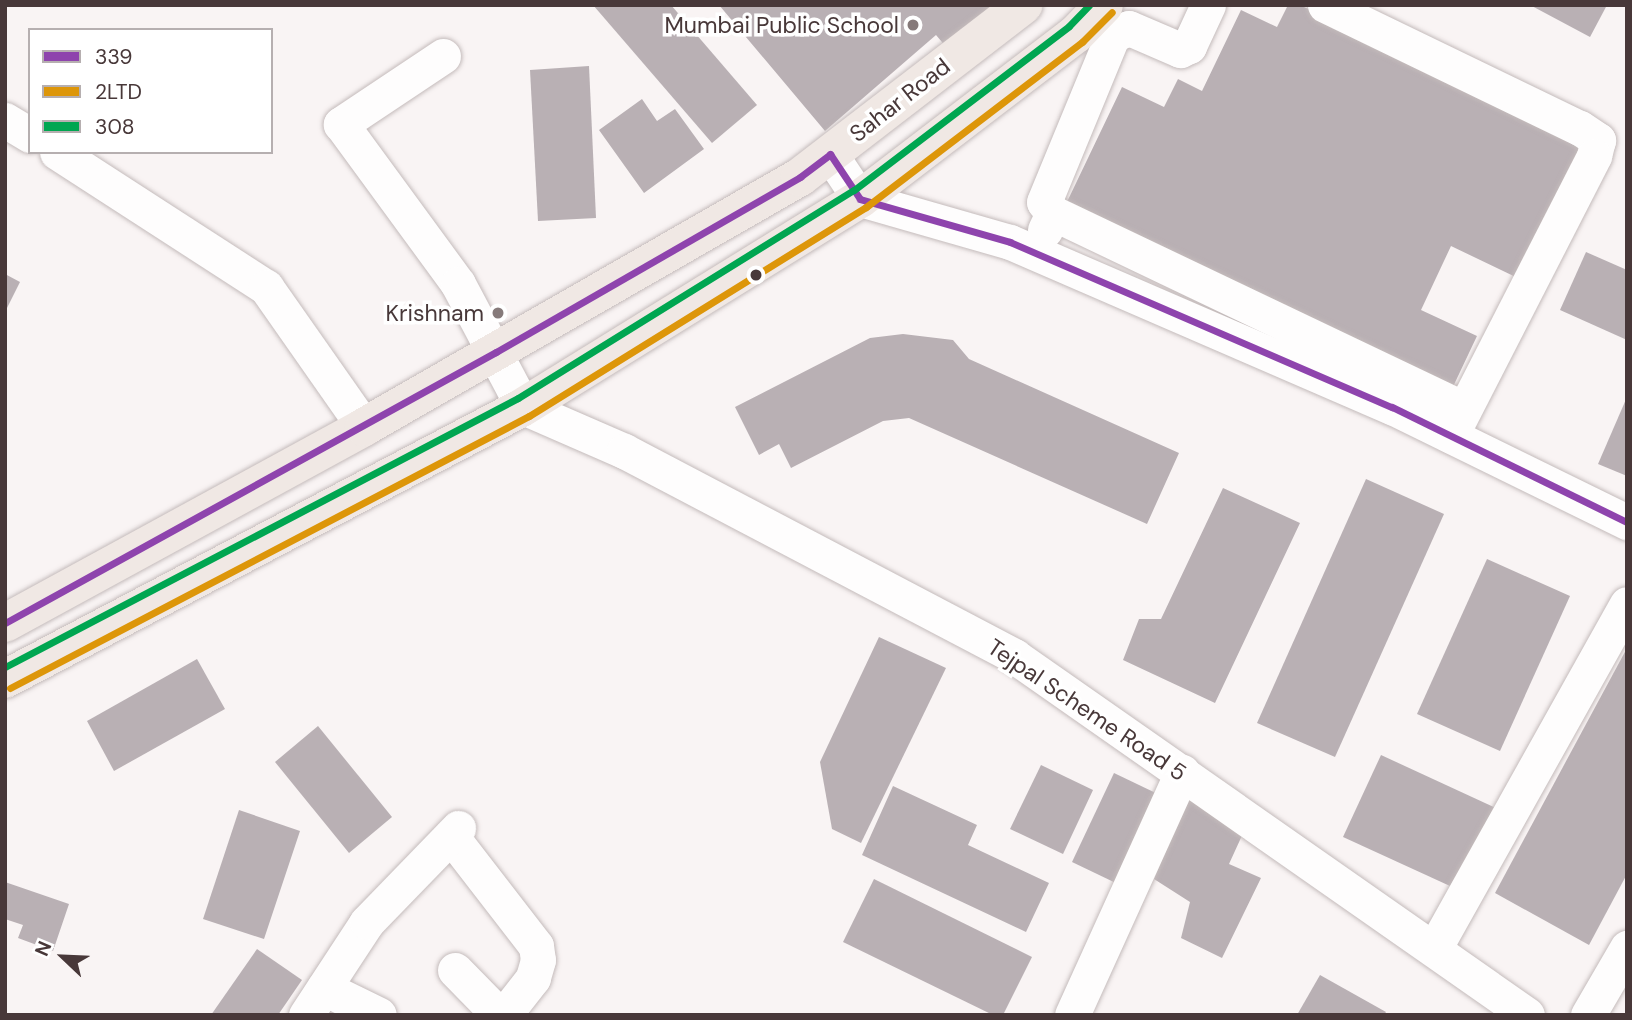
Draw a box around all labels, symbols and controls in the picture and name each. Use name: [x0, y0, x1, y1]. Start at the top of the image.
place label: Mumbai Public School: [664, 11, 899, 39]
marker: Mumbai Public School: [905, 17, 921, 33]
legend: [28, 28, 273, 154]
text: 339: [95, 43, 132, 71]
street label: Sahar Road: [844, 52, 956, 148]
text: 2LTD: [95, 78, 142, 106]
text: 308: [95, 113, 135, 141]
unlabelled marker: [749, 268, 763, 282]
place label: Krishnam: [386, 299, 484, 327]
marker: Krishnam: [490, 305, 506, 321]
street label: Tejpal Scheme Road 5: [982, 633, 1192, 787]
north arrow: [28, 922, 98, 992]
text: N: [29, 937, 57, 960]

